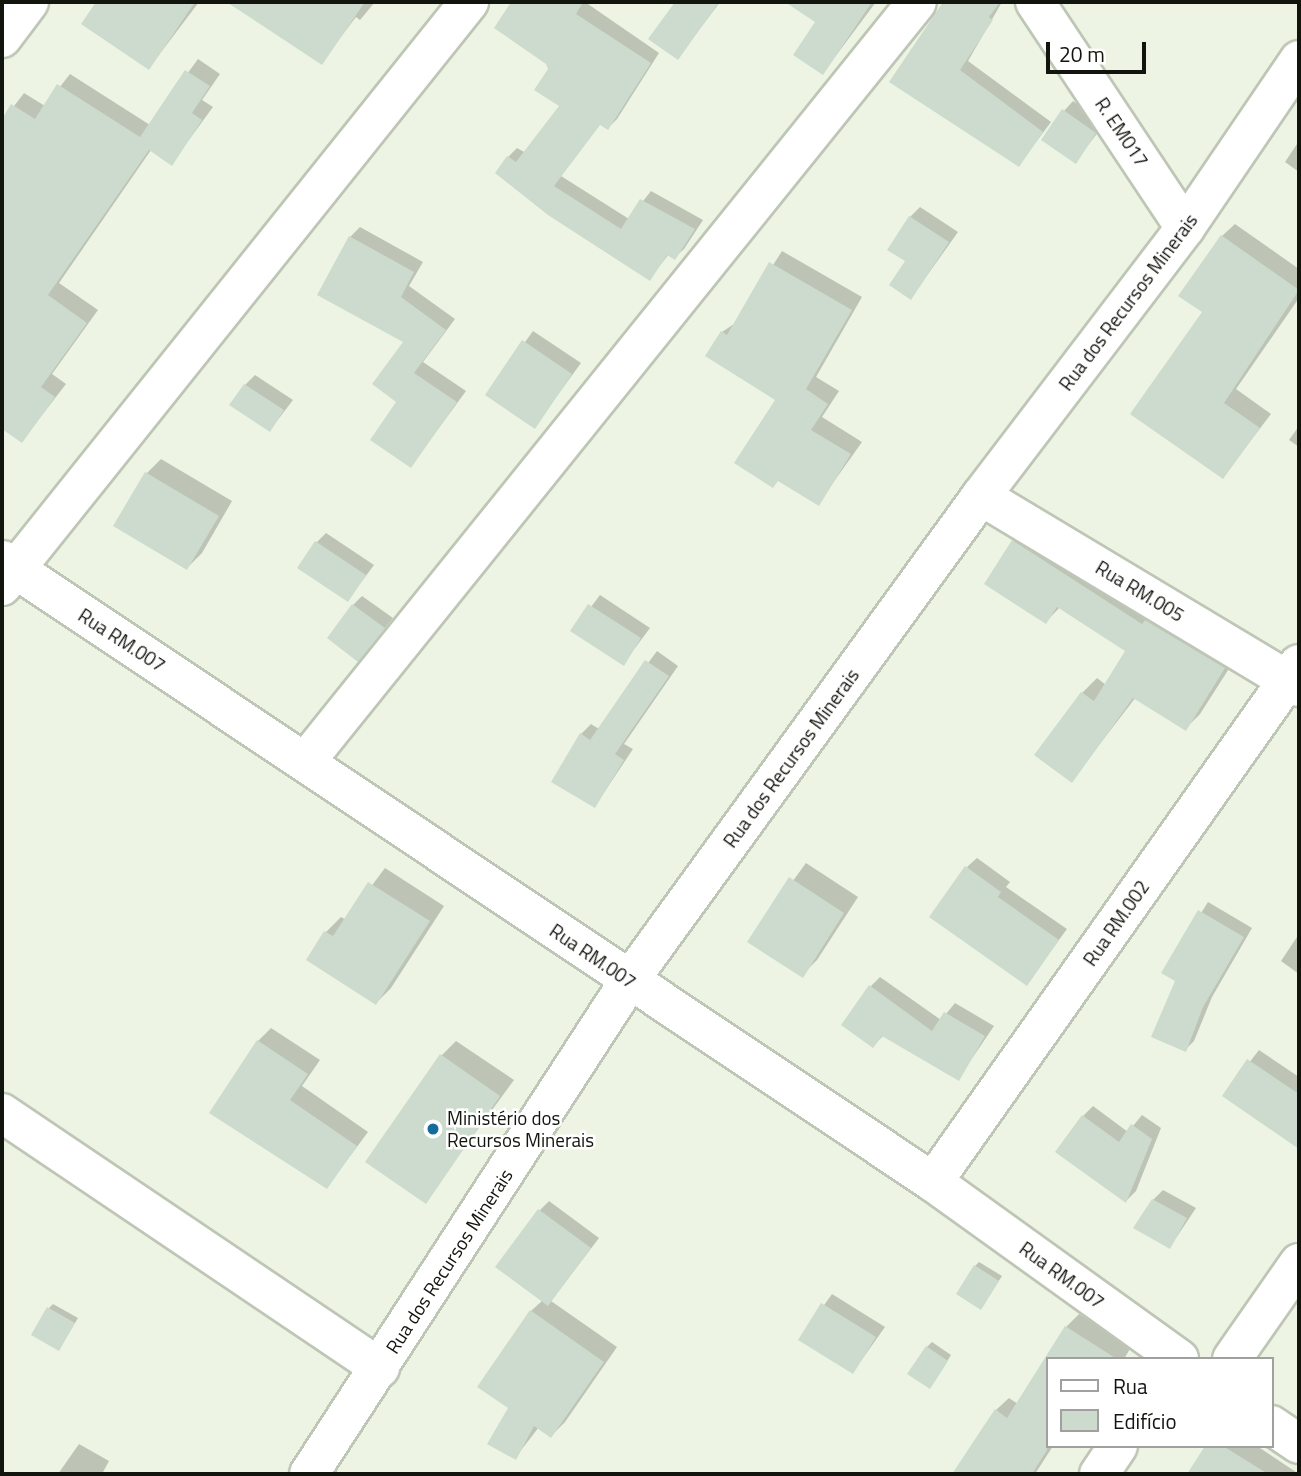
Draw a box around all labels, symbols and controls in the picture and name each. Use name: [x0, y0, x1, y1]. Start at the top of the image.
scale bar: [1049, 28, 1149, 72]
text: 20 m: [1059, 38, 1105, 70]
street label: R. EM017: [1091, 93, 1153, 171]
street label: Rua dos Recursos Minerais: [1054, 209, 1202, 395]
street label: Rua RM.005: [1092, 556, 1188, 626]
street label: Rua RM.007: [74, 603, 170, 677]
street label: Rua dos Recursos Minerais: [718, 664, 864, 852]
street label: Rua RM.002: [1078, 876, 1154, 970]
street label: Rua RM.007: [546, 919, 640, 993]
place label: Ministério dos Recursos Minerais: [447, 1107, 594, 1151]
marker: Ministério dos Recursos Minerais: [425, 1121, 441, 1137]
street label: Rua dos Recursos Minerais: [381, 1164, 517, 1358]
street label: Rua RM.007: [1015, 1237, 1109, 1313]
legend: [1046, 1357, 1273, 1448]
text: Rua: [1113, 1370, 1148, 1402]
text: Edifício: [1113, 1405, 1177, 1437]

